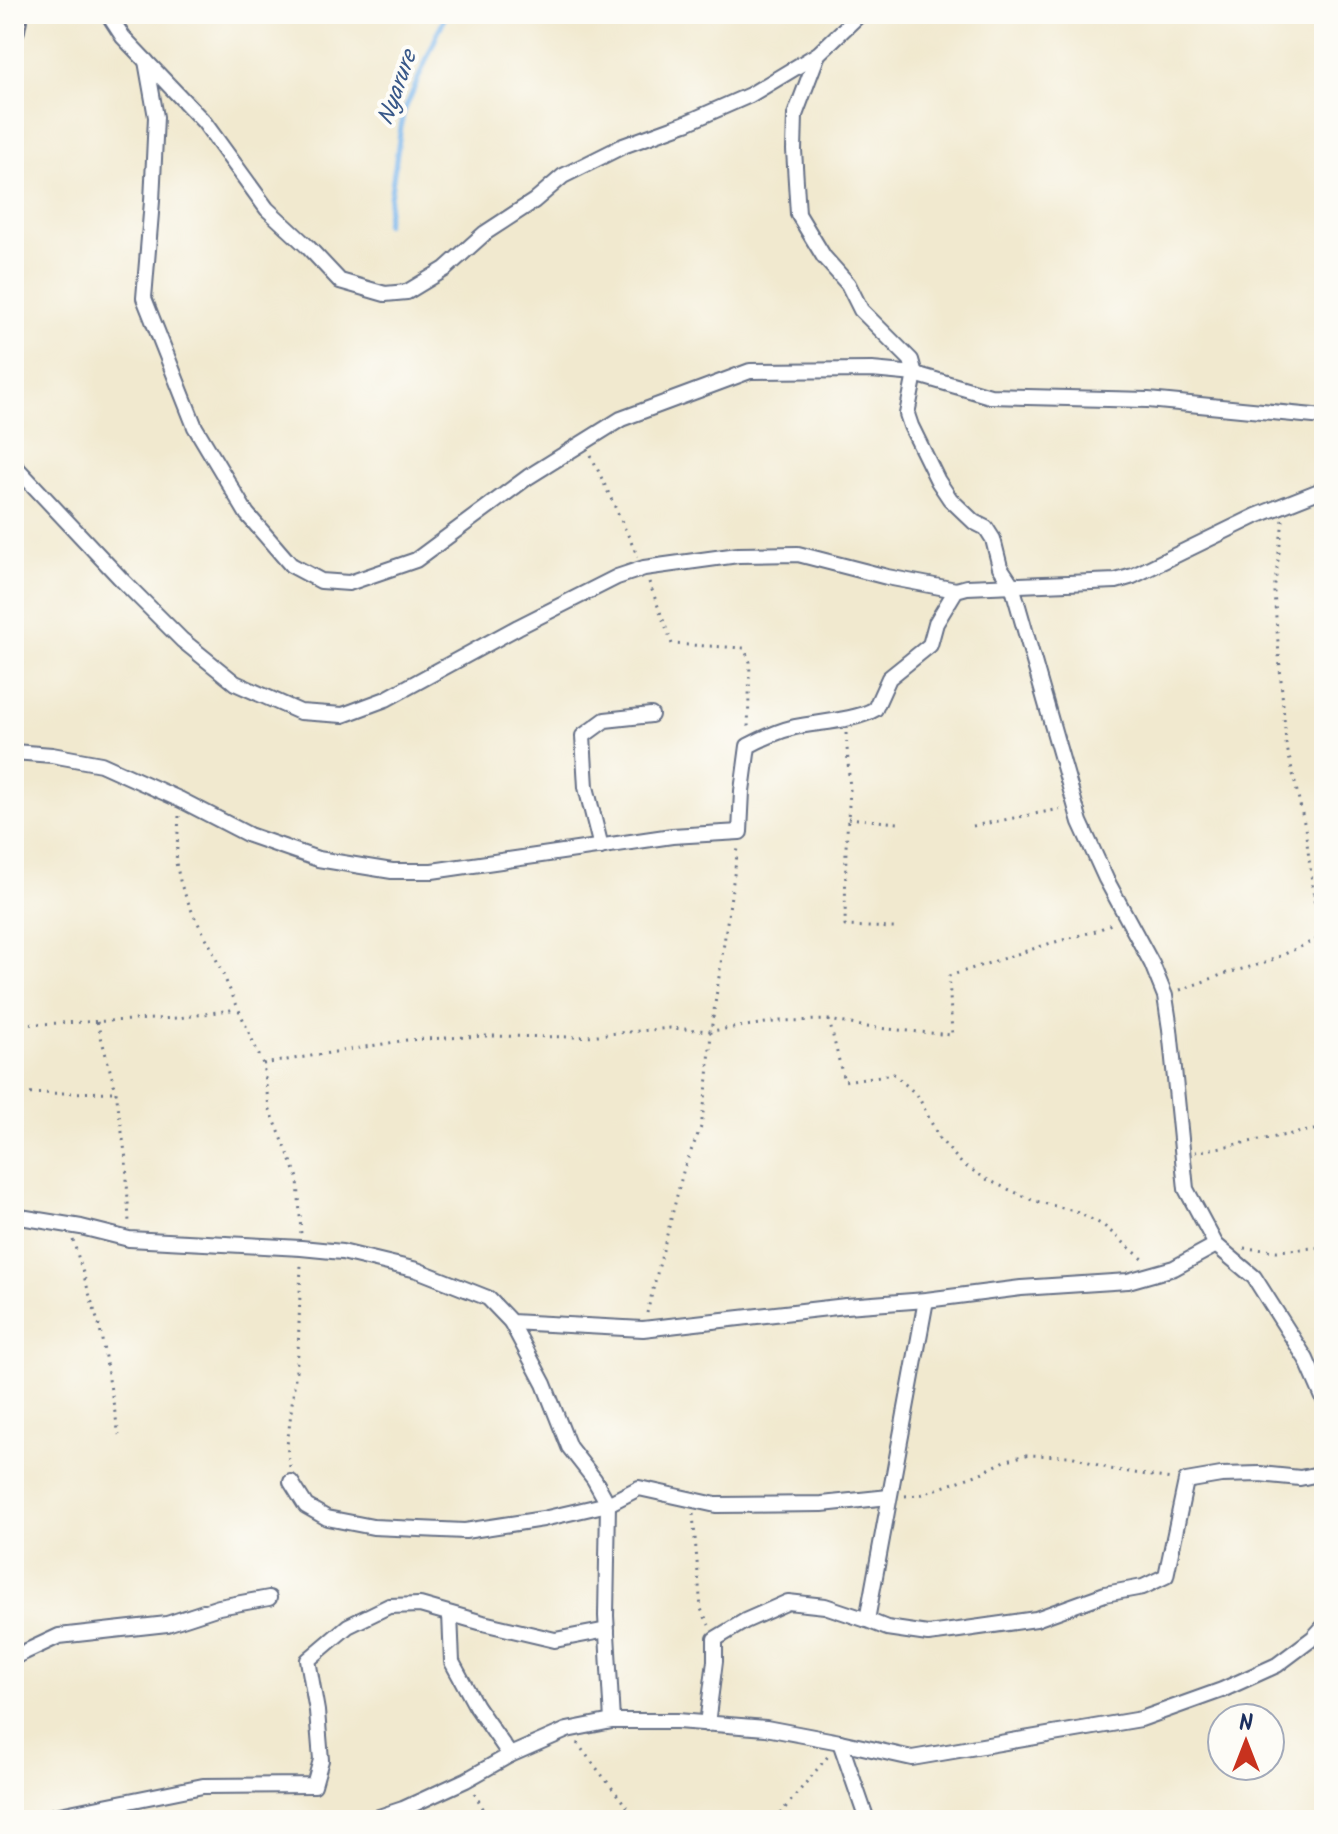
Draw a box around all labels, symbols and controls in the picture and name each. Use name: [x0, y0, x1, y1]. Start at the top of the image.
water label: Nyarure: [367, 43, 430, 131]
north arrow: [1206, 1702, 1286, 1782]
text: N: [1239, 1707, 1253, 1742]

